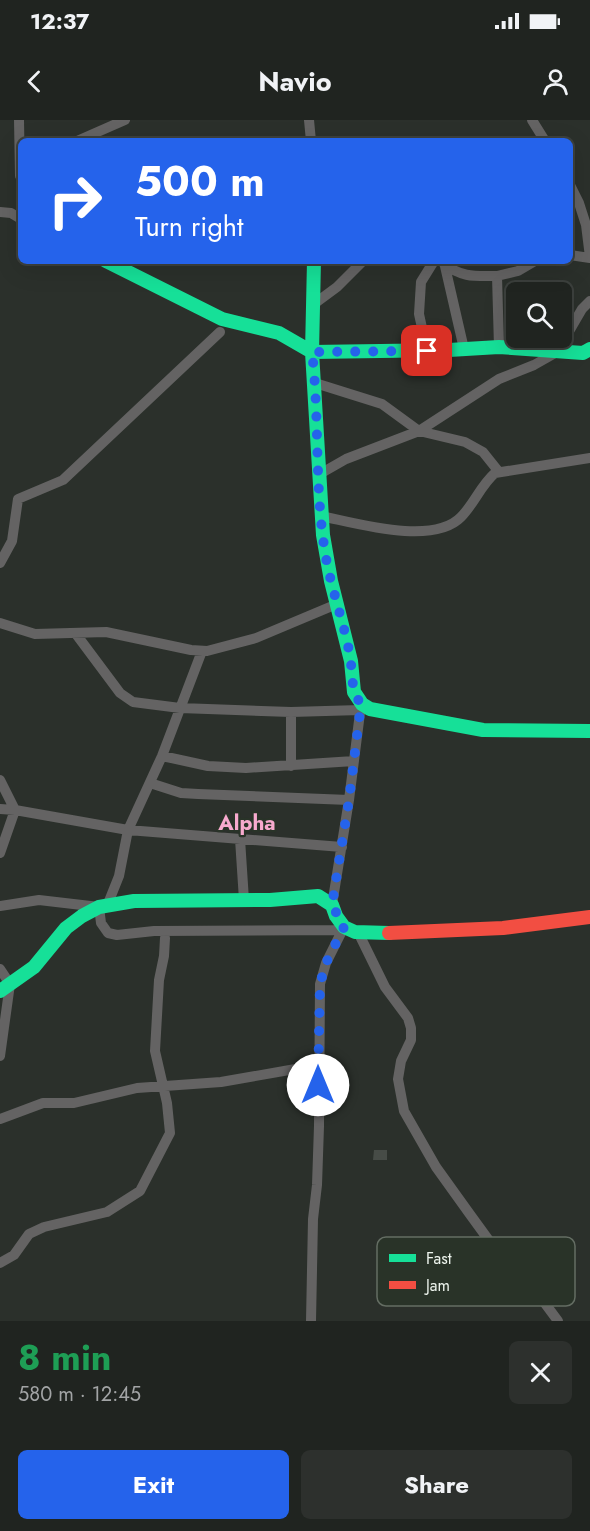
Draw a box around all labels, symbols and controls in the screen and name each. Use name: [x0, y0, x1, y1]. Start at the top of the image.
text: 12:37: [30, 5, 89, 37]
text: Navio: [258, 62, 332, 101]
icon: back: [18, 65, 51, 98]
icon: person: [539, 65, 572, 98]
text: 500 m: [135, 151, 265, 212]
icon: right: [36, 162, 114, 240]
text: Turn right: [135, 207, 243, 246]
map controls: [506, 282, 572, 348]
button: search: [506, 282, 572, 348]
pin: [401, 325, 452, 376]
icon: arrive: [410, 334, 443, 367]
district label: Alpha: [217, 808, 276, 838]
position arrow: [286, 1053, 350, 1117]
legend: [377, 1237, 575, 1306]
text: Fast: [426, 1247, 452, 1270]
text: Jam: [424, 1274, 450, 1297]
text: 8 min: [18, 1331, 112, 1383]
button: close: [509, 1341, 572, 1404]
text: 580 m · 12:45: [18, 1380, 141, 1409]
button: Exit: [18, 1450, 289, 1519]
button: Share: [301, 1450, 572, 1519]

